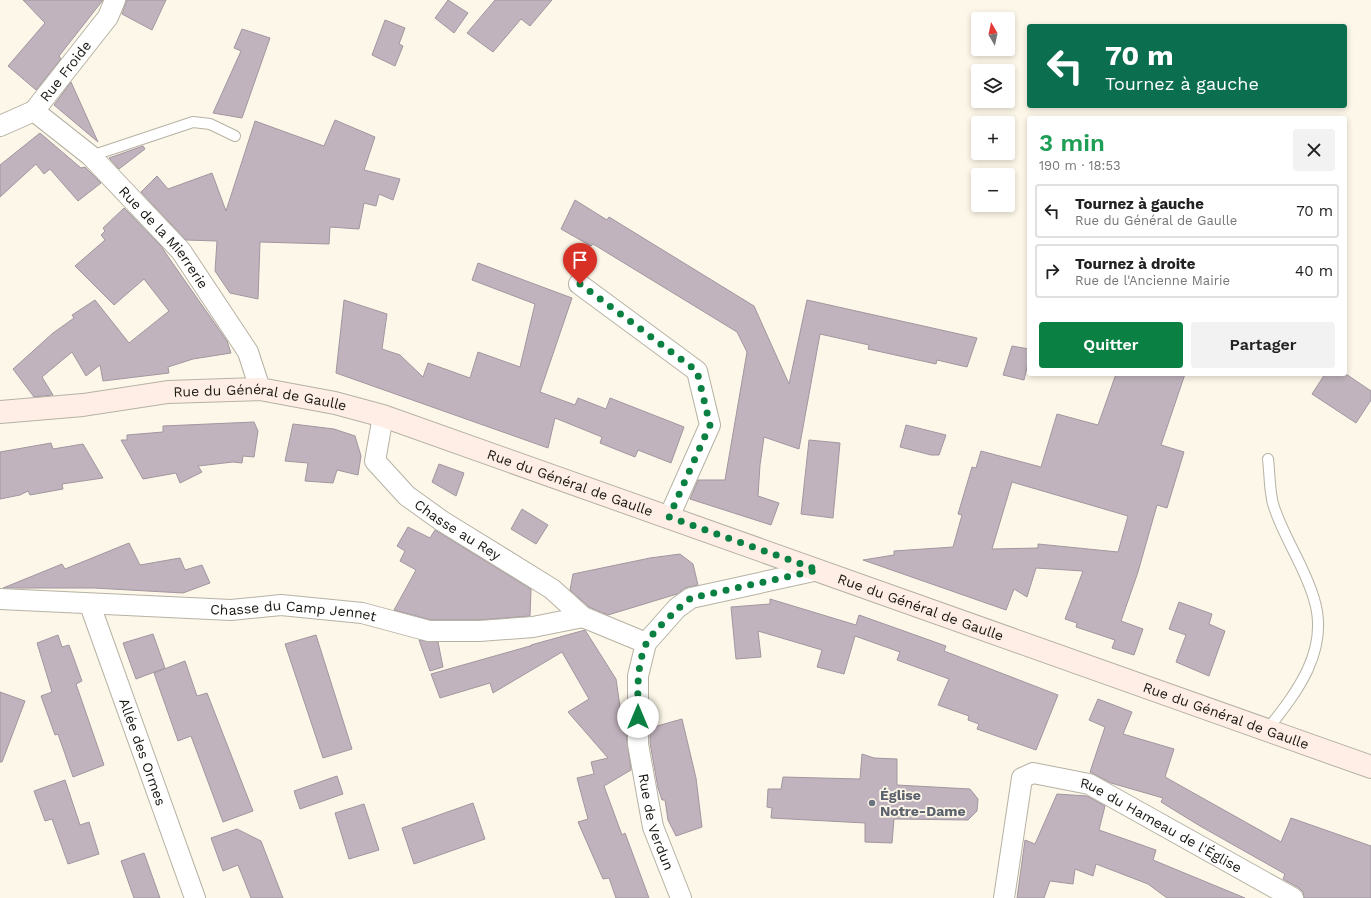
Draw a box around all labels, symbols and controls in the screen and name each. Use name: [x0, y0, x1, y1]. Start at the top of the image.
north arrow: [971, 12, 1015, 56]
map controls: [971, 12, 1015, 212]
street label: Rue Froide: [37, 37, 94, 105]
text: 70 m: [1105, 39, 1174, 72]
icon: left: [1039, 40, 1091, 92]
button: layers: [971, 64, 1015, 108]
text: Tournez à gauche: [1105, 73, 1259, 94]
button: +: [971, 116, 1015, 160]
text: 3 min: [1039, 129, 1105, 157]
button: close: [1293, 129, 1335, 171]
text: 190 m · 18:53: [1039, 158, 1121, 173]
button: −: [971, 168, 1015, 212]
street label: Rue de la Mierrerie: [116, 183, 212, 292]
text: Tournez à gauche: [1075, 195, 1204, 213]
icon: left: [1041, 200, 1063, 222]
text: 70 m: [1296, 202, 1333, 220]
text: Rue du Général de Gaulle: [1075, 213, 1237, 228]
pin: [563, 243, 597, 284]
icon: arrive: [569, 249, 591, 271]
text: Tournez à droite: [1075, 255, 1195, 273]
icon: right: [1041, 260, 1063, 282]
text: 40 m: [1295, 262, 1333, 280]
text: Rue de l'Ancienne Mairie: [1075, 273, 1230, 288]
button: Quitter: [1039, 322, 1183, 368]
button: Partager: [1191, 322, 1335, 368]
street label: Rue du Général de Gaulle: [173, 381, 349, 414]
street label: Rue du Général de Gaulle: [485, 446, 655, 519]
street label: Chasse au Rey: [411, 496, 504, 564]
street label: Rue du Général de Gaulle: [836, 570, 1006, 644]
street label: Chasse du Camp Jennet: [210, 597, 378, 625]
street label: Rue du Général de Gaulle: [1141, 679, 1311, 752]
street label: Allée des Ormes: [116, 696, 169, 808]
position arrow: [617, 696, 659, 738]
street label: Rue de Verdun: [635, 772, 677, 872]
street label: Rue du Hameau de l'Église: [1079, 774, 1245, 876]
place label: Église Notre-Dame: [880, 787, 966, 819]
marker: Église Notre-Dame: [867, 798, 877, 808]

